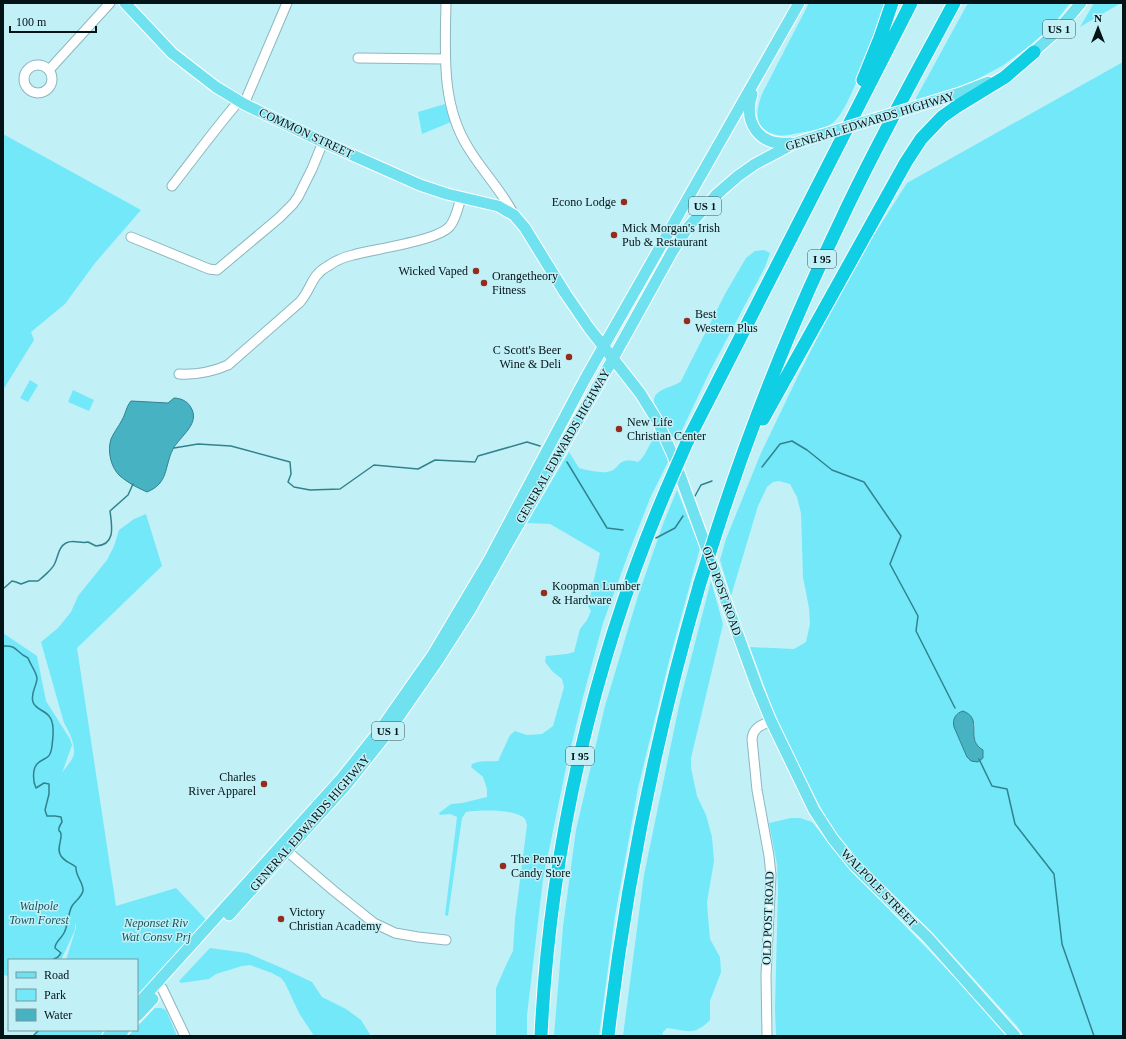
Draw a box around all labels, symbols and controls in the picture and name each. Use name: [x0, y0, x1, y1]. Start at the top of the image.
scale bar: [10, 8, 96, 34]
north arrow: [1078, 8, 1118, 48]
text: N: [1094, 12, 1102, 24]
text: 100 m: [16, 15, 47, 29]
road number: US 1: [1043, 20, 1075, 38]
street label: GENERAL EDWARDS HIGHWAY: [784, 89, 956, 153]
street label: COMMON STREET: [257, 105, 356, 161]
place label: Econo Lodge: [552, 195, 616, 209]
marker: Econo Lodge: [619, 197, 629, 207]
road number: US 1: [689, 197, 721, 215]
place label: Mick Morgan's Irish Pub & Restaurant: [622, 221, 720, 249]
marker: Mick Morgan's Irish Pub & Restaurant: [609, 230, 619, 240]
road number: I 95: [808, 250, 836, 268]
place label: Wicked Vaped: [398, 264, 468, 278]
marker: Wicked Vaped: [471, 266, 481, 276]
place label: Orangetheory Fitness: [492, 269, 558, 297]
marker: Orangetheory Fitness: [479, 278, 489, 288]
place label: Best Western Plus: [695, 307, 758, 335]
marker: Best Western Plus: [682, 316, 692, 326]
place label: C Scott's Beer Wine & Deli: [493, 343, 562, 371]
marker: C Scott's Beer Wine & Deli: [564, 352, 574, 362]
street label: GENERAL EDWARDS HIGHWAY: [513, 366, 613, 526]
place label: New Life Christian Center: [627, 415, 706, 443]
marker: New Life Christian Center: [614, 424, 624, 434]
street label: OLD POST ROAD: [699, 545, 745, 638]
place label: Koopman Lumber & Hardware: [552, 579, 640, 607]
marker: Koopman Lumber & Hardware: [539, 588, 549, 598]
road number: US 1: [372, 722, 404, 740]
road number: I 95: [566, 747, 594, 765]
street label: GENERAL EDWARDS HIGHWAY: [247, 752, 373, 894]
place label: Charles River Apparel: [188, 770, 257, 798]
marker: Charles River Apparel: [259, 779, 269, 789]
street label: WALPOLE STREET: [838, 846, 920, 930]
place label: The Penny Candy Store: [511, 852, 571, 880]
marker: The Penny Candy Store: [498, 861, 508, 871]
street label: OLD POST ROAD: [759, 871, 777, 965]
park label: Walpole Town Forest: [9, 899, 69, 927]
place label: Victory Christian Academy: [289, 905, 381, 933]
marker: Victory Christian Academy: [276, 914, 286, 924]
park label: Neponset Riv Wat Consv Prj: [121, 916, 191, 944]
legend: [8, 959, 138, 1031]
text: Road: [44, 968, 69, 982]
text: Park: [44, 988, 66, 1002]
text: Water: [44, 1008, 72, 1022]

